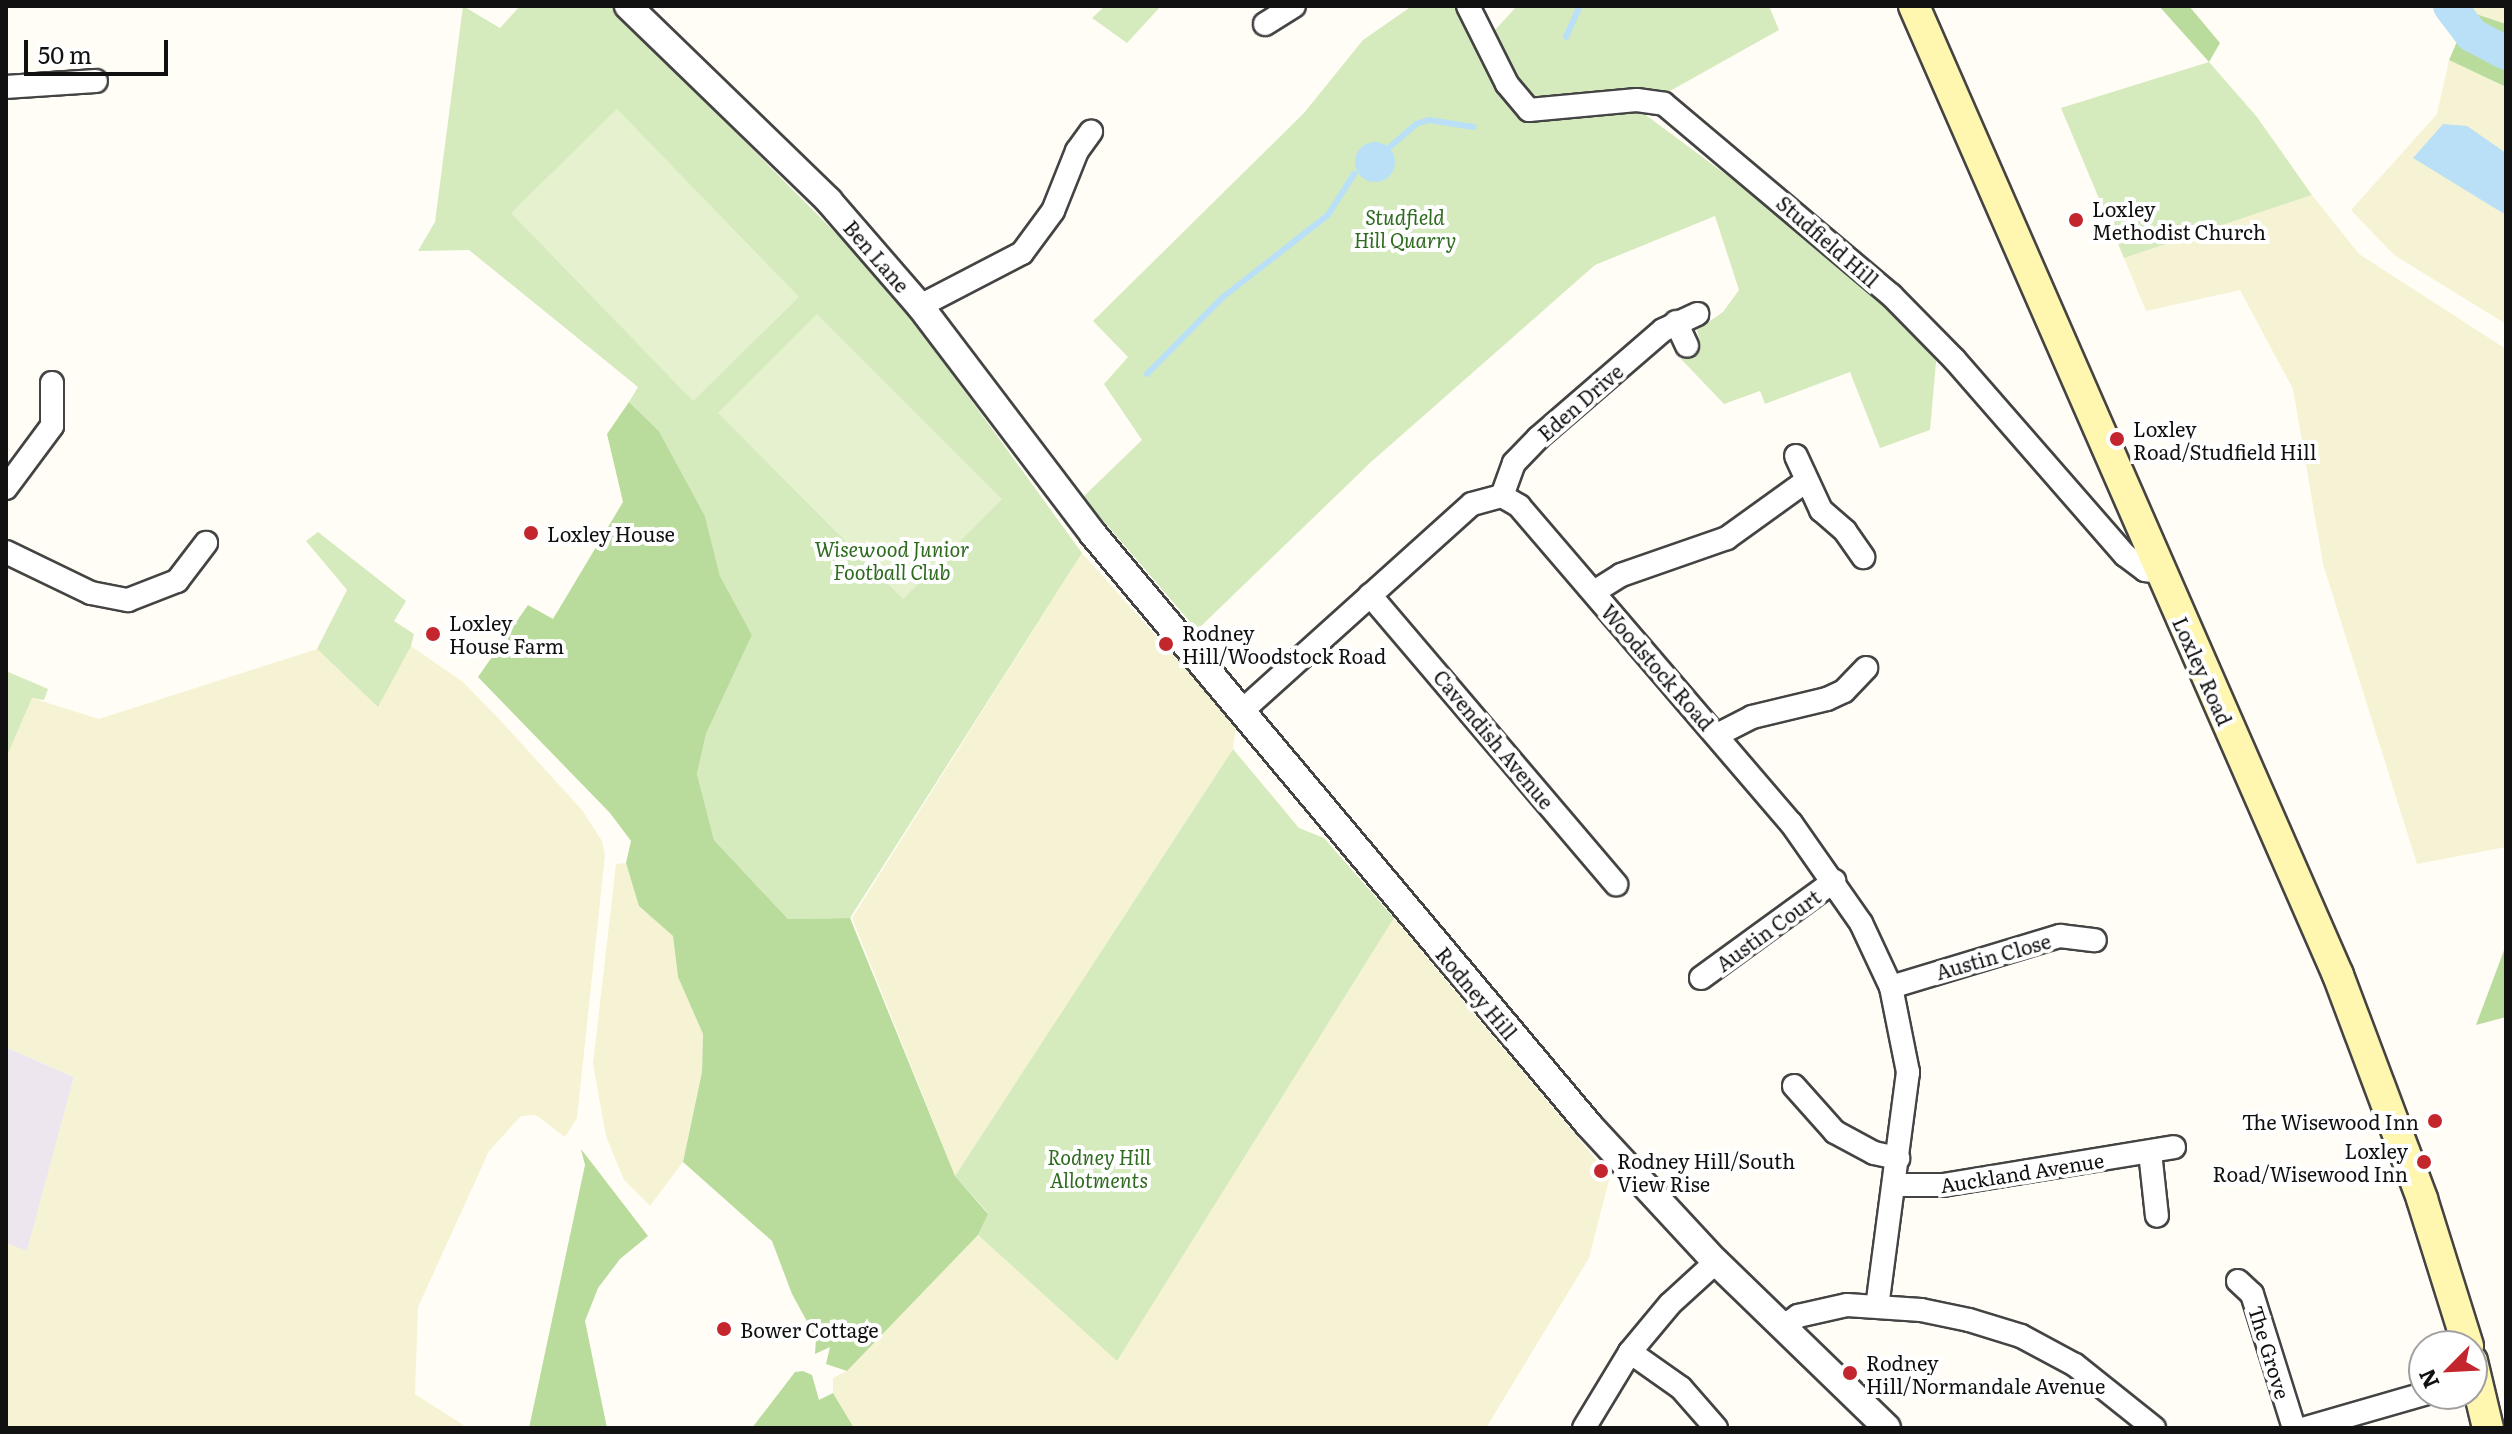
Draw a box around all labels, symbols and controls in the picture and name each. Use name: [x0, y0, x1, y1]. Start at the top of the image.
scale bar: [28, 24, 172, 74]
text: 50 m: [38, 36, 92, 71]
street label: Studfield Hill: [1772, 190, 1884, 292]
place label: Loxley Methodist Church: [2092, 196, 2266, 243]
park label: Studfield Hill Quarry: [1354, 205, 1456, 252]
marker: Loxley Methodist Church: [2067, 211, 2085, 229]
street label: Ben Lane: [839, 215, 915, 297]
street label: Eden Drive: [1533, 359, 1627, 445]
place label: Loxley Road/Studfield Hill: [2133, 416, 2317, 463]
marker: Loxley Road/Studfield Hill: [2108, 430, 2126, 448]
place label: Loxley House: [547, 521, 675, 545]
marker: Loxley House: [522, 524, 540, 542]
park label: Wisewood Junior Football Club: [814, 536, 970, 583]
street label: Woodstock Road: [1597, 599, 1719, 735]
place label: Loxley House Farm: [449, 610, 564, 657]
street label: Loxley Road: [2168, 613, 2238, 729]
place label: Rodney Hill/Woodstock Road: [1182, 620, 1386, 667]
marker: Loxley House Farm: [424, 625, 442, 643]
marker: Rodney Hill/Woodstock Road: [1157, 635, 1175, 653]
street label: Cavendish Avenue: [1429, 665, 1559, 813]
street label: Austin Court: [1711, 884, 1825, 976]
street label: Austin Close: [1933, 928, 2053, 984]
street label: Rodney Hill: [1431, 942, 1523, 1044]
place label: The Wisewood Inn: [2242, 1109, 2419, 1133]
marker: The Wisewood Inn: [2426, 1112, 2444, 1130]
place label: Loxley Road/Wisewood Inn: [2213, 1138, 2408, 1185]
park label: Rodney Hill Allotments: [1047, 1145, 1151, 1192]
street label: Auckland Avenue: [1938, 1147, 2106, 1197]
place label: Rodney Hill/South View Rise: [1617, 1148, 1795, 1195]
marker: Loxley Road/Wisewood Inn: [2415, 1153, 2433, 1171]
marker: Rodney Hill/South View Rise: [1592, 1162, 1610, 1180]
street label: The Grove: [2244, 1302, 2296, 1402]
place label: Bower Cottage: [740, 1317, 879, 1341]
marker: Bower Cottage: [715, 1320, 733, 1338]
north arrow: [2408, 1330, 2488, 1410]
place label: Rodney Hill/Normandale Avenue: [1866, 1350, 2105, 1397]
marker: Rodney Hill/Normandale Avenue: [1841, 1364, 1859, 1382]
text: N: [2409, 1364, 2446, 1394]

